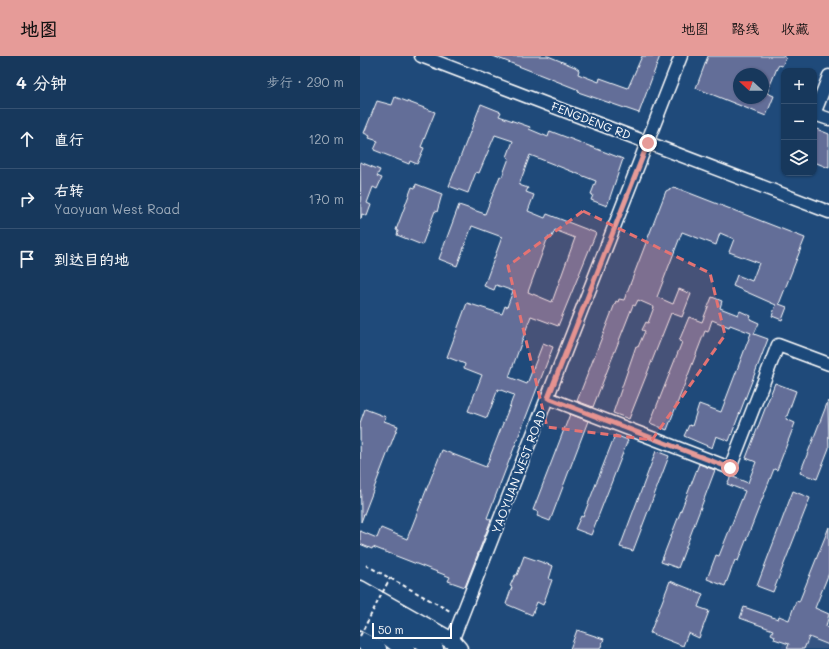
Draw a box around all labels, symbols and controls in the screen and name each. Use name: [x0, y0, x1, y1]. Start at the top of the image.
text: 地图: [20, 16, 58, 41]
text: 地图: [681, 19, 709, 38]
text: 路线: [731, 19, 759, 38]
text: 收藏: [781, 19, 809, 38]
north arrow: [733, 68, 769, 104]
map controls: [781, 68, 817, 176]
button: +: [781, 68, 817, 104]
text: 4 分钟: [16, 71, 67, 93]
text: 步行 · 290 m: [267, 73, 344, 90]
street label: FENGDENG RD: [549, 98, 633, 143]
button: −: [781, 104, 817, 140]
icon: ahead: [16, 128, 38, 150]
text: 直行: [54, 129, 84, 149]
text: 120 m: [308, 130, 344, 147]
route end: [639, 134, 657, 152]
button: layers: [781, 140, 817, 176]
text: 右转: [54, 180, 84, 200]
icon: right: [16, 188, 38, 210]
text: 170 m: [308, 190, 344, 207]
text: Yaoyuan West Road: [54, 200, 180, 217]
icon: arrive: [16, 248, 38, 270]
text: 到达目的地: [54, 249, 129, 269]
street label: YAOYUAN WEST ROAD: [487, 408, 549, 536]
route start: [721, 459, 739, 477]
scale bar: [372, 621, 452, 640]
text: 50 m: [378, 622, 404, 637]

